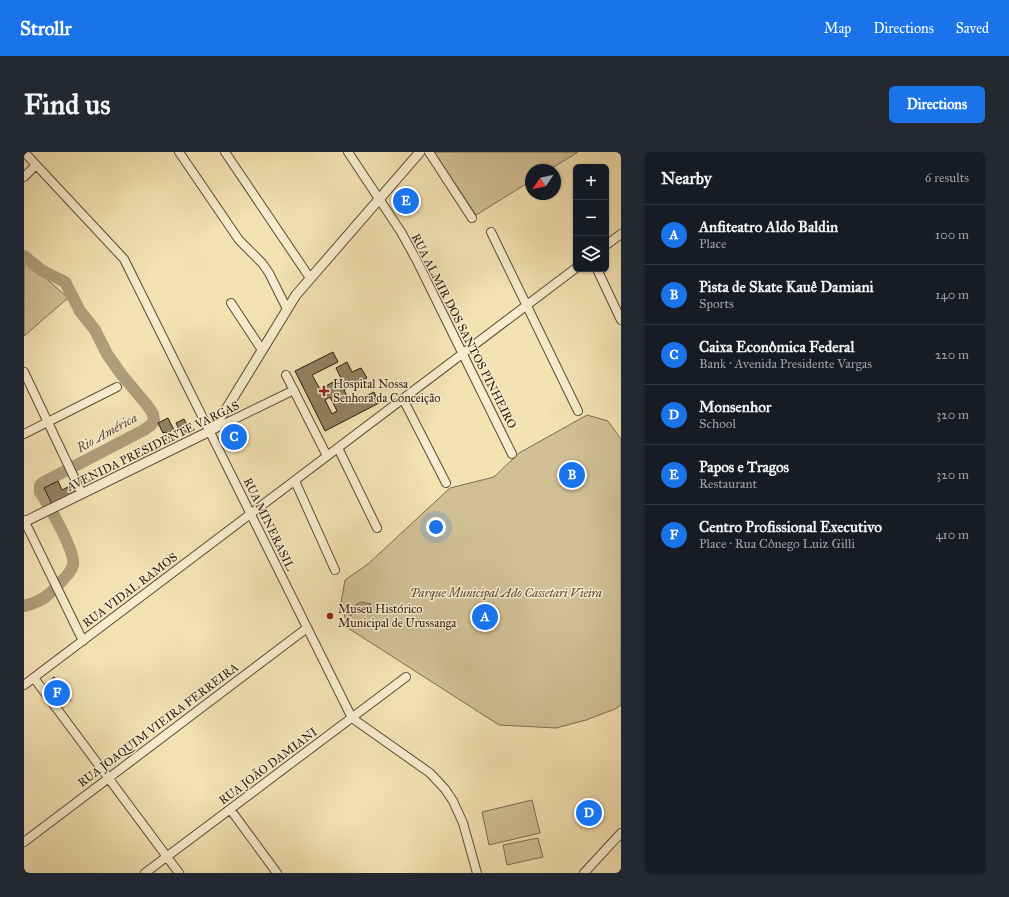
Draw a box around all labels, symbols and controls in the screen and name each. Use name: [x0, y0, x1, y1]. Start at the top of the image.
text: Strollr: [20, 17, 72, 40]
text: Map: [824, 20, 851, 37]
text: Directions: [873, 20, 934, 37]
text: Saved: [956, 20, 989, 37]
button: Directions: [889, 86, 985, 123]
text: Find us: [24, 87, 110, 122]
north arrow: [525, 164, 561, 200]
map controls: [573, 164, 609, 272]
button: +: [573, 164, 609, 200]
text: Nearby: [661, 168, 712, 189]
text: 6 results: [925, 170, 969, 186]
pin: E: [393, 186, 419, 216]
button: −: [573, 200, 609, 236]
text: Anfiteatro Aldo Baldin: [699, 218, 838, 236]
text: A: [670, 227, 678, 243]
text: 100 m: [935, 227, 969, 243]
street label: RUA ALMIR DOS SANTOS PINHEIRO: [409, 231, 519, 431]
button: layers: [573, 236, 609, 272]
text: Place: [699, 236, 726, 252]
text: Pista de Skate Kauê Damiani: [699, 278, 874, 296]
text: B: [670, 287, 678, 303]
text: 140 m: [935, 287, 969, 303]
text: Sports: [699, 296, 734, 312]
text: Caixa Econômica Federal: [699, 338, 854, 356]
text: C: [670, 347, 678, 363]
text: 220 m: [935, 347, 969, 363]
text: Bank · Avenida Presidente Vargas: [699, 356, 872, 372]
place label: Hospital Nossa Senhora da Conceição: [333, 377, 440, 405]
marker: Hospital Nossa Senhora da Conceição: [318, 385, 330, 397]
street label: AVENIDA PRESIDENTE VARGAS: [63, 398, 242, 494]
text: Monsenhor: [699, 398, 771, 416]
text: D: [669, 407, 679, 423]
text: 320 m: [936, 407, 969, 423]
water label: Rio América: [73, 410, 140, 457]
text: School: [699, 416, 736, 432]
pin: C: [221, 422, 247, 452]
text: Papos e Tragos: [699, 458, 789, 476]
pin: B: [559, 460, 585, 490]
text: E: [669, 467, 679, 483]
text: 320 m: [936, 467, 969, 483]
street label: RUA MINERASIL: [240, 475, 298, 573]
text: Restaurant: [699, 476, 757, 492]
your location: [426, 517, 446, 537]
text: Centro Profissional Executivo: [699, 518, 882, 536]
text: F: [670, 527, 678, 543]
text: 410 m: [935, 527, 969, 543]
text: Place · Rua Cônego Luiz Gilli: [699, 536, 855, 552]
street label: RUA VIDAL RAMOS: [80, 550, 180, 630]
park label: Parque Municipal Ado Cassetari Vieira: [410, 586, 602, 601]
place label: Museu Histórico Municipal de Urussanga: [338, 602, 457, 631]
pin: A: [472, 602, 498, 632]
marker: Museu Histórico Municipal de Urussanga: [325, 611, 335, 621]
street label: RUA JOAQUIM VIEIRA FERREIRA: [75, 660, 242, 791]
pin: F: [44, 678, 70, 708]
street label: RUA JOÃO DAMIANI: [216, 724, 320, 808]
pin: D: [576, 798, 602, 828]

